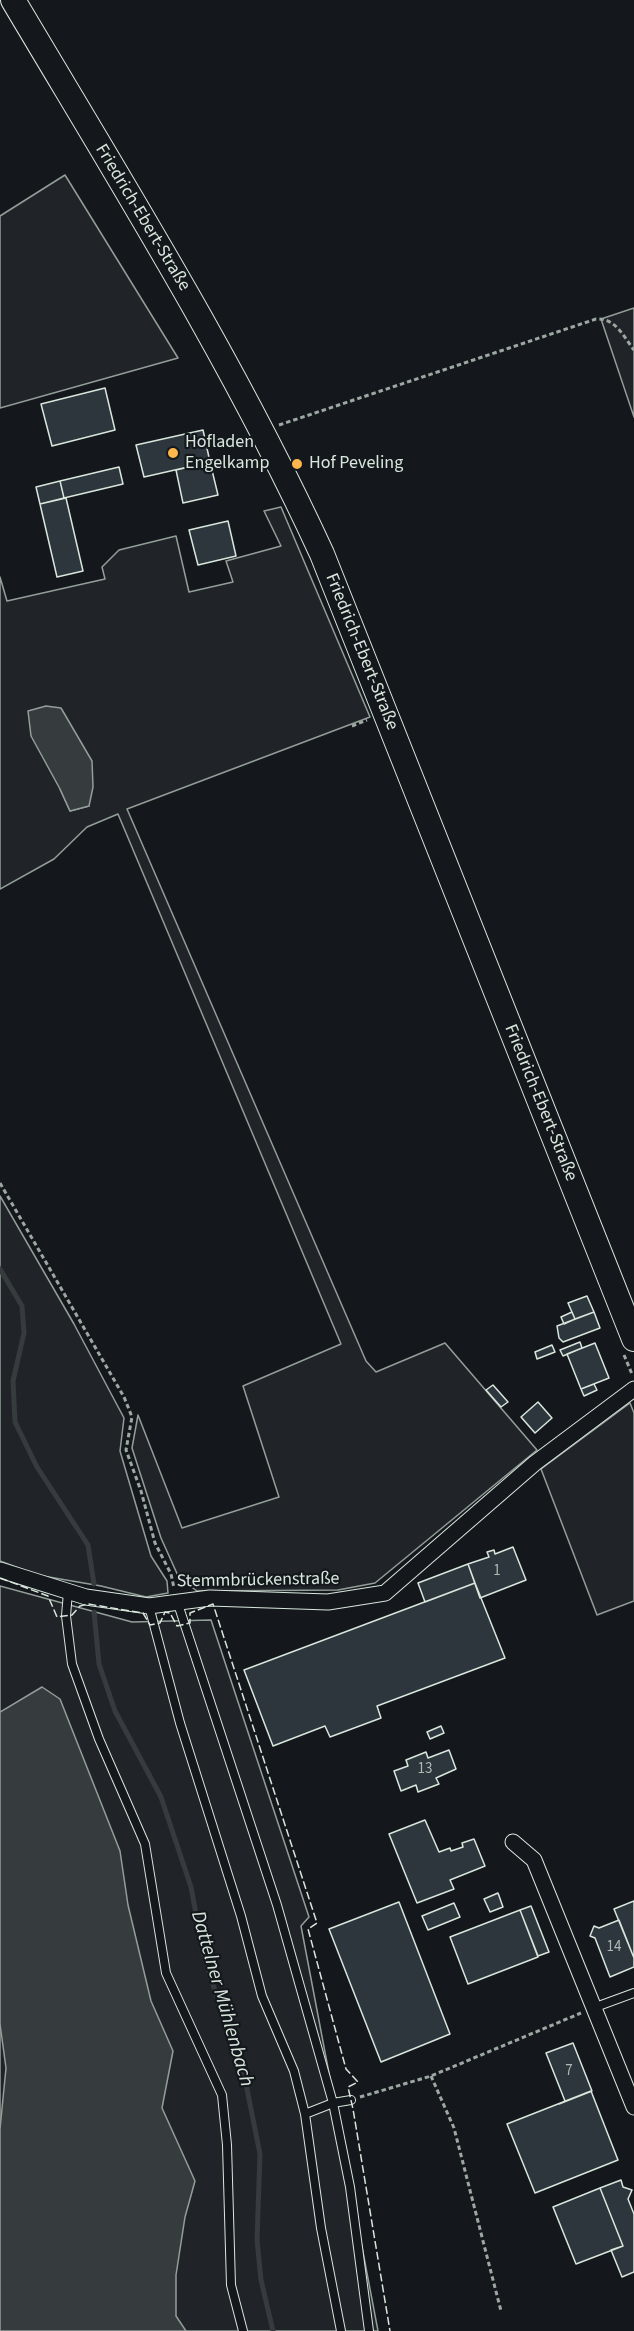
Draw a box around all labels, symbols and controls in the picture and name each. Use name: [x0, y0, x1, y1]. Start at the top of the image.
street label: Friedrich-Ebert-Straße: [90, 141, 194, 295]
place label: Hofladen Engelkamp: [185, 432, 269, 474]
marker: Hofladen Engelkamp: [166, 446, 180, 460]
place label: Hof Peveling: [309, 453, 403, 475]
marker: Hof Peveling: [290, 457, 304, 471]
street label: Friedrich-Ebert-Straße: [320, 570, 402, 734]
street label: Friedrich-Ebert-Straße: [499, 1021, 581, 1185]
house number: 1: [493, 1563, 501, 1581]
street label: Stemmbrückenstraße: [176, 1569, 340, 1593]
house number: 13: [418, 1761, 432, 1779]
water label: Dattelner Mühlenbach: [184, 1908, 258, 2090]
house number: 14: [607, 1939, 621, 1957]
house number: 7: [565, 2063, 573, 2081]

